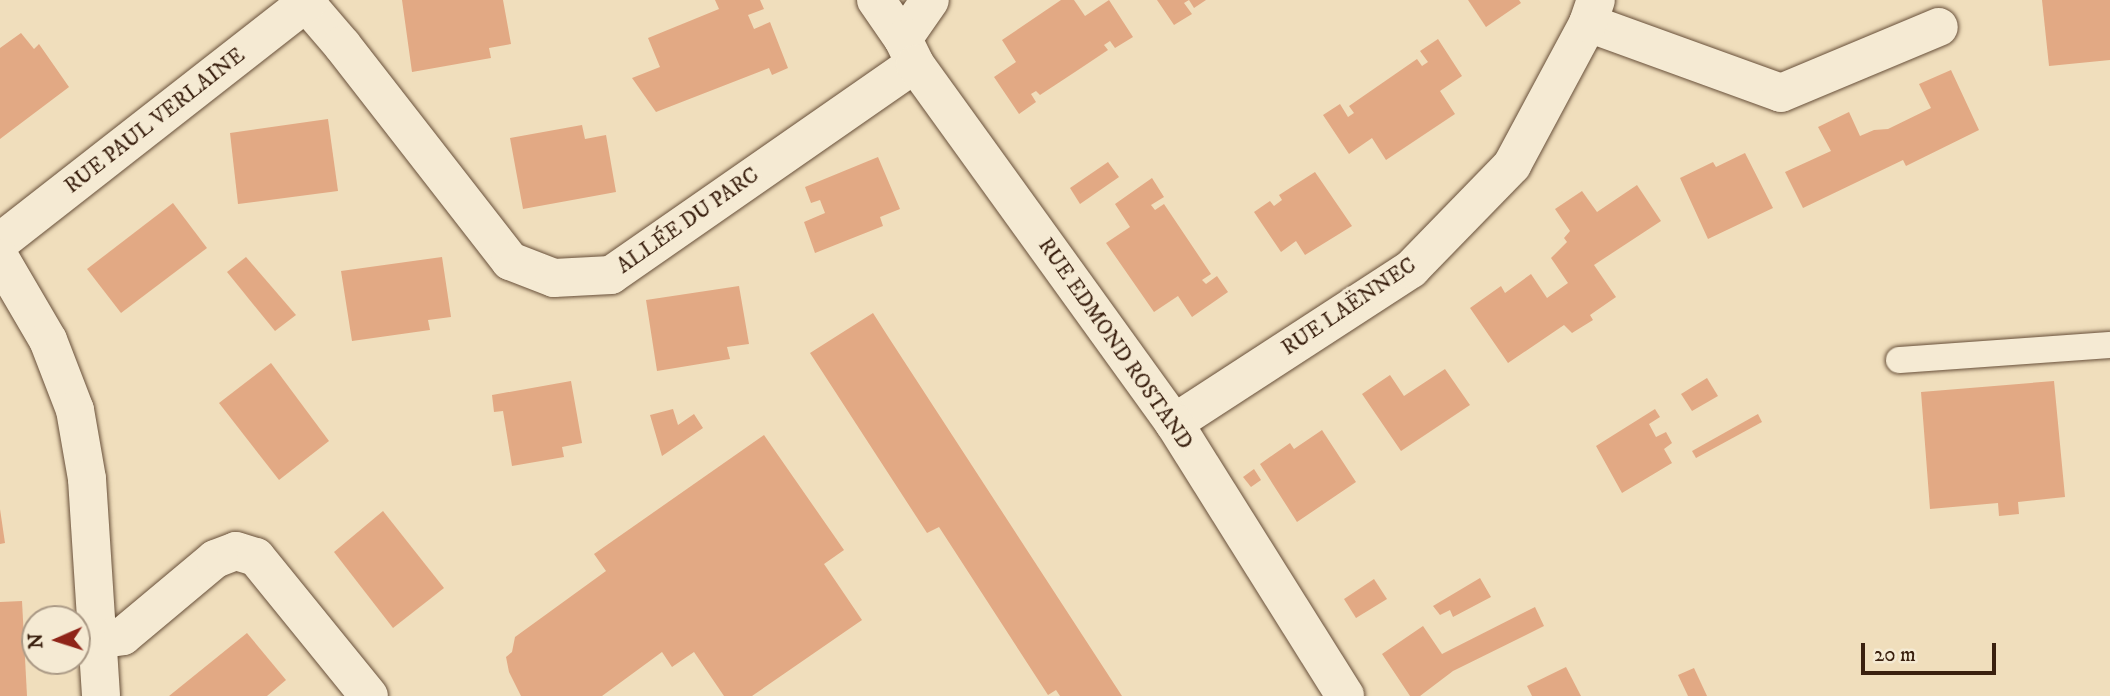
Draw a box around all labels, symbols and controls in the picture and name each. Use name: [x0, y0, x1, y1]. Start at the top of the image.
street label: RUE PAUL VERLAINE: [60, 43, 250, 199]
street label: ALLÉE DU PARC: [612, 163, 764, 279]
street label: RUE EDMOND ROSTAND: [1032, 234, 1198, 454]
street label: RUE LAËNNEC: [1277, 253, 1421, 361]
north arrow: [21, 605, 91, 675]
scale bar: [1865, 630, 2000, 674]
text: N: [25, 633, 48, 649]
text: 20 m: [1874, 642, 1916, 668]

